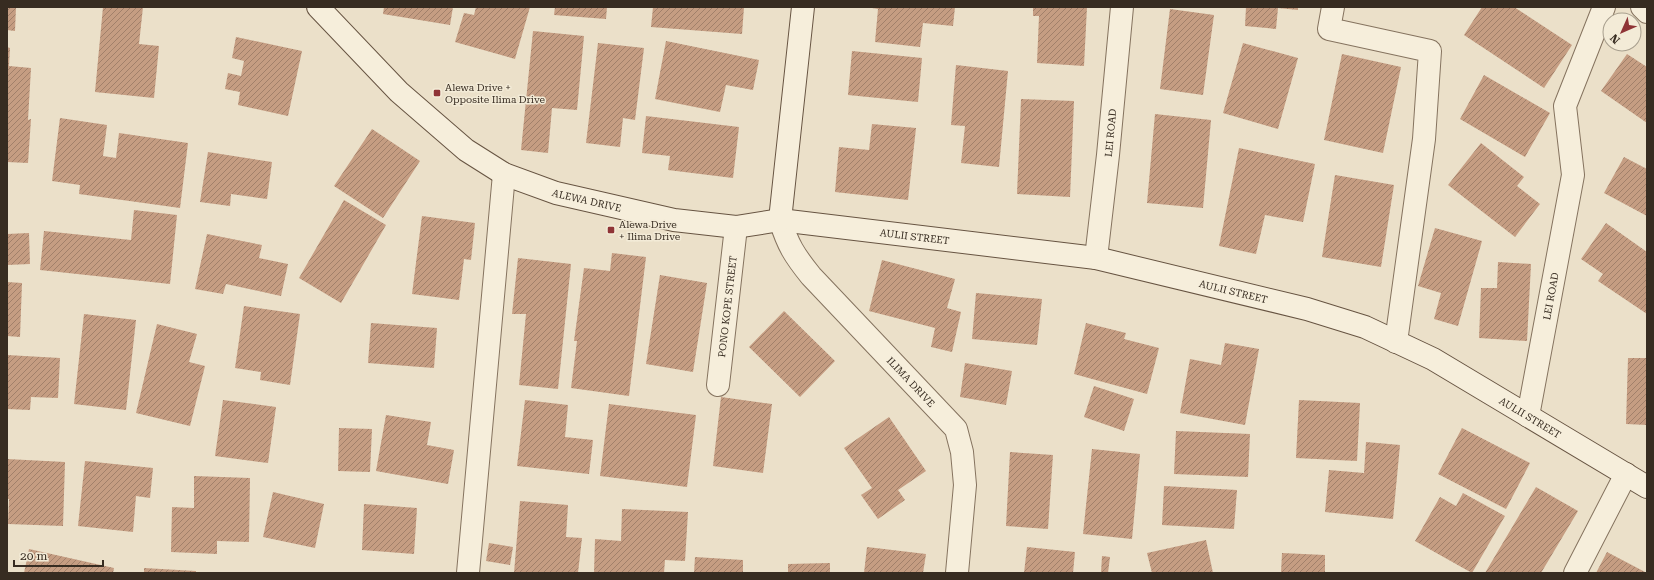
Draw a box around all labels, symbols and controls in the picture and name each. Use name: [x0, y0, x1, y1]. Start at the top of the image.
north arrow: [1602, 12, 1642, 52]
text: N: [1607, 31, 1623, 46]
place label: Alewa Drive + Opposite Ilima Drive: [445, 82, 545, 105]
marker: Alewa Drive + Opposite Ilima Drive: [432, 88, 442, 98]
street label: LEI ROAD: [1103, 108, 1118, 157]
street label: ALEWA DRIVE: [550, 187, 622, 214]
place label: Alewa Drive + Ilima Drive: [619, 219, 681, 242]
marker: Alewa Drive + Ilima Drive: [606, 225, 616, 235]
street label: AULII STREET: [879, 227, 950, 246]
street label: PONO KOPE STREET: [716, 255, 739, 358]
street label: LEI ROAD: [1541, 271, 1561, 321]
street label: AULII STREET: [1198, 278, 1269, 305]
street label: ILIMA DRIVE: [884, 355, 937, 409]
street label: AULII STREET: [1497, 395, 1563, 441]
scale bar: [14, 542, 103, 568]
text: 20 m: [20, 549, 47, 563]

